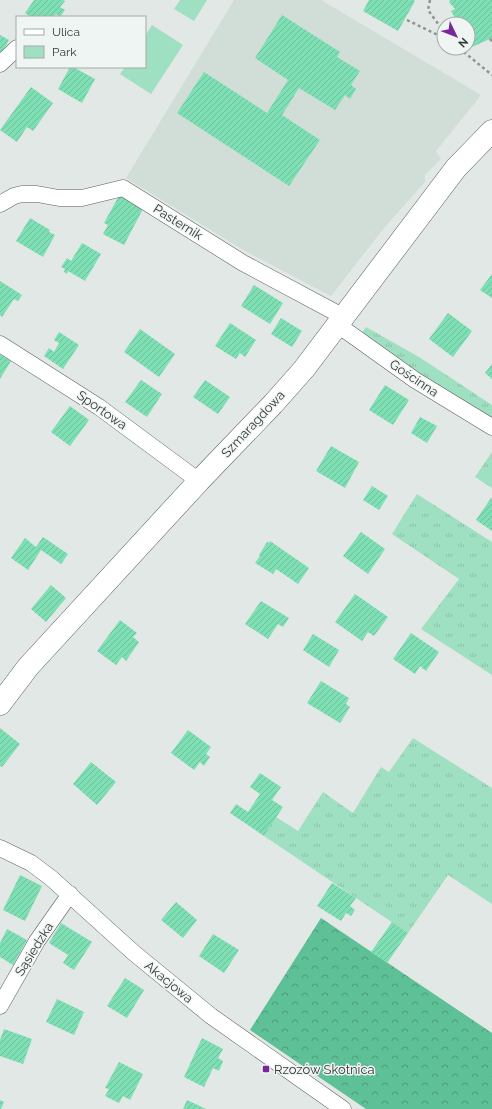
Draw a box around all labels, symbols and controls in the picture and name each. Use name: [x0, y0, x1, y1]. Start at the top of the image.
legend: [16, 16, 146, 68]
north arrow: [436, 16, 476, 56]
text: Ulica: [52, 25, 80, 39]
text: N: [455, 35, 471, 50]
text: Park: [52, 45, 77, 59]
street label: Pasternik: [151, 201, 205, 243]
street label: Gościnna: [387, 356, 441, 400]
street label: Sportowa: [74, 387, 130, 433]
street label: Szmaragdowa: [218, 387, 288, 461]
street label: Sąsiedzka: [12, 920, 56, 978]
street label: Akacjowa: [142, 958, 196, 1006]
place label: Rzozów Skotnica: [274, 1062, 375, 1077]
marker: Rzozów Skotnica: [261, 1064, 271, 1074]

